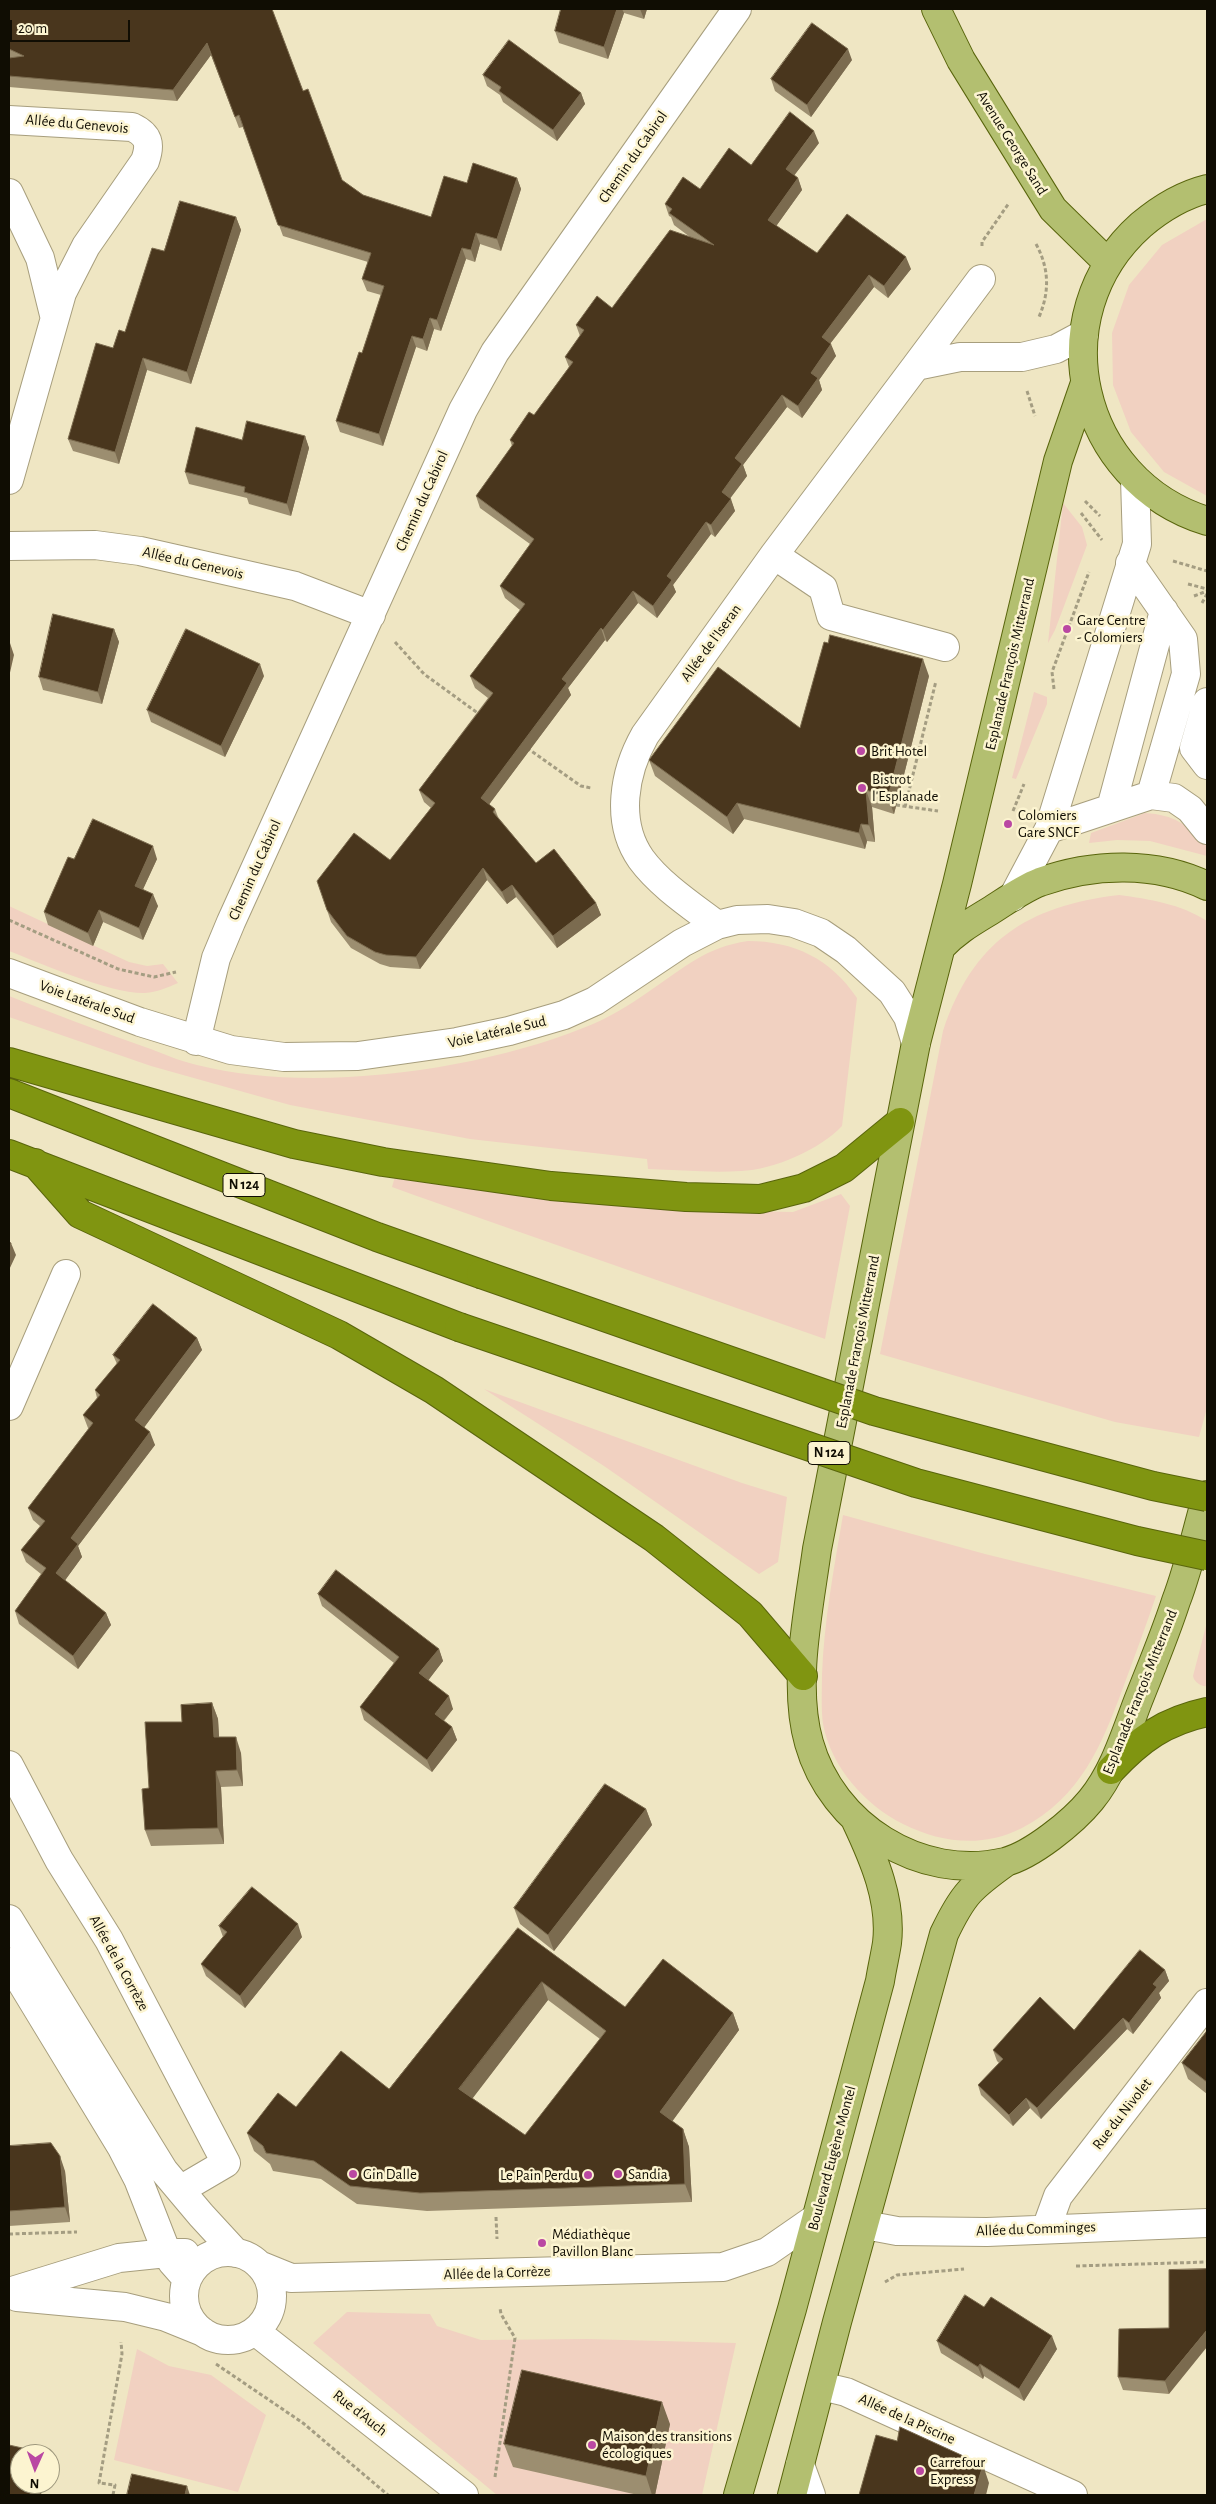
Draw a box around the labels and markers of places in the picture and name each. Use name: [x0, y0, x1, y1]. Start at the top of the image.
place label: Gare Centre - Colomiers: [1077, 611, 1146, 646]
marker: Gare Centre - Colomiers: [1061, 623, 1073, 635]
place label: Brit Hotel: [871, 742, 927, 760]
marker: Brit Hotel: [855, 745, 867, 757]
place label: Bistrot l'Esplanade: [872, 770, 938, 805]
marker: Bistrot l'Esplanade: [856, 782, 868, 794]
place label: Colomiers Gare SNCF: [1018, 806, 1079, 841]
marker: Colomiers Gare SNCF: [1002, 818, 1014, 830]
place label: Gin Dalle: [363, 2165, 417, 2183]
place label: Sandia: [628, 2165, 668, 2183]
place label: Le Pain Perdu: [500, 2166, 578, 2184]
marker: Gin Dalle: [347, 2168, 359, 2180]
marker: Sandia: [612, 2168, 624, 2180]
marker: Le Pain Perdu: [582, 2169, 594, 2181]
place label: Médiathèque Pavillon Blanc: [552, 2225, 633, 2260]
marker: Médiathèque Pavillon Blanc: [536, 2237, 548, 2249]
place label: Maison des transitions écologiques: [602, 2427, 732, 2462]
marker: Maison des transitions écologiques: [586, 2439, 598, 2451]
place label: Carrefour Express: [930, 2453, 985, 2488]
marker: Carrefour Express: [914, 2465, 926, 2477]

